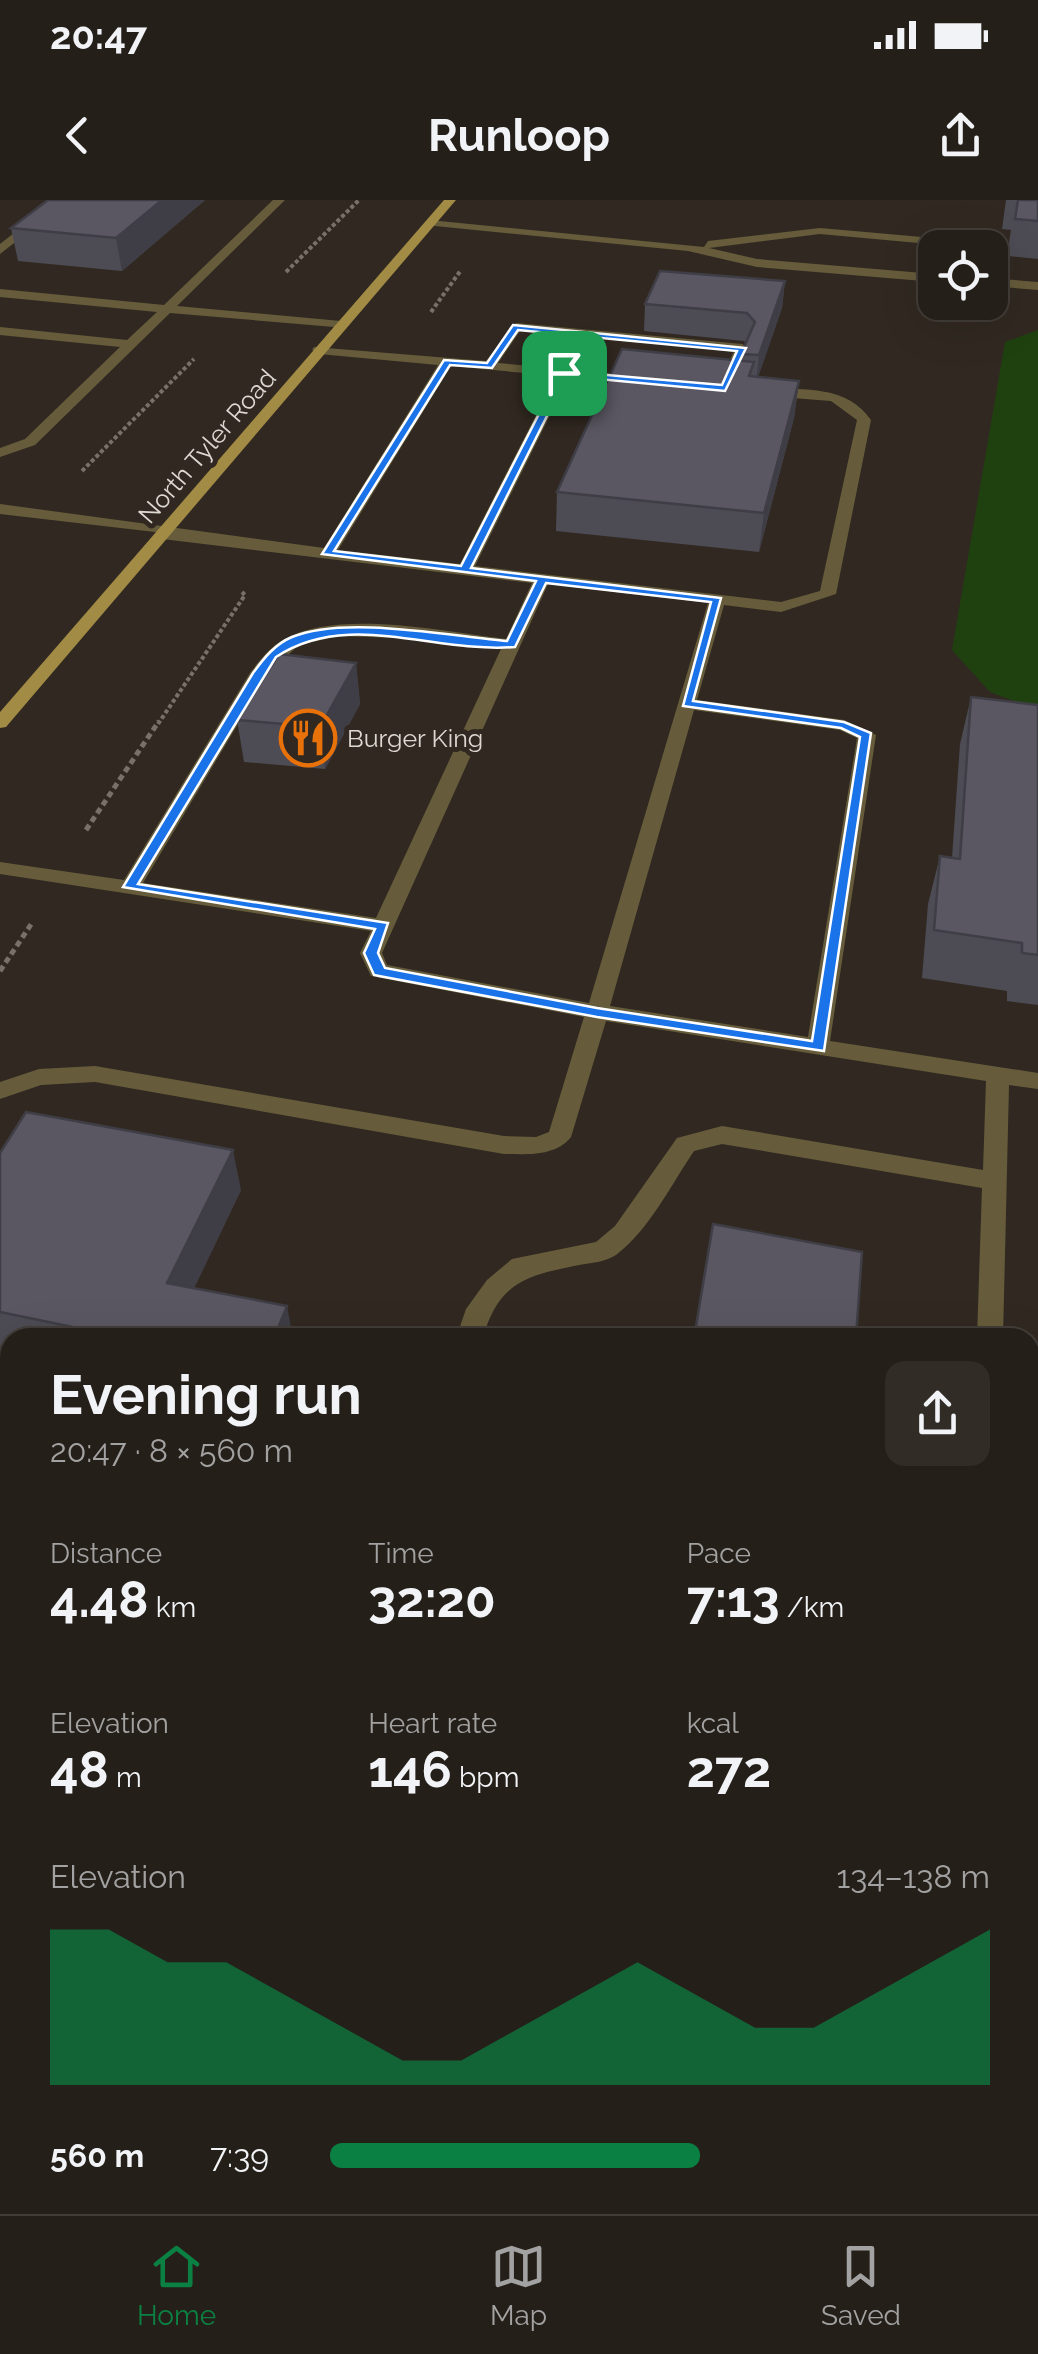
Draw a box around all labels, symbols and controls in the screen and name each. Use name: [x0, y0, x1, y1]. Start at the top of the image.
text: 20:47: [50, 13, 147, 58]
icon: back: [50, 108, 105, 163]
icon: share: [933, 108, 988, 163]
text: Runloop: [428, 109, 610, 162]
map controls: [918, 230, 1008, 320]
button: locate: [918, 230, 1008, 320]
pin: [522, 331, 607, 416]
icon: arrive: [537, 346, 592, 401]
street label: North Tyler Road: [132, 363, 282, 529]
restaurant icon: Burger King: [278, 708, 338, 768]
place label: Burger King: [347, 723, 483, 753]
button: share: [885, 1361, 990, 1466]
text: Evening run: [50, 1362, 362, 1427]
text: 20:47 · 8 × 560 m: [50, 1432, 293, 1469]
text: Distance: [50, 1537, 162, 1570]
text: Time: [368, 1537, 434, 1570]
text: Pace: [687, 1537, 751, 1570]
text: 4.48: [50, 1570, 149, 1629]
text: 32:20: [368, 1570, 496, 1629]
text: 7:13: [687, 1570, 780, 1629]
text: km: [149, 1591, 196, 1624]
text: /km: [780, 1591, 844, 1624]
text: Elevation: [50, 1707, 169, 1740]
text: Heart rate: [368, 1707, 497, 1740]
text: kcal: [687, 1707, 739, 1740]
text: 48: [50, 1740, 109, 1799]
text: 146: [368, 1740, 452, 1799]
text: 272: [687, 1740, 771, 1799]
text: m: [109, 1761, 142, 1794]
text: bpm: [452, 1761, 519, 1794]
text: Elevation: [50, 1858, 186, 1895]
text: 134–138 m: [836, 1858, 990, 1895]
text: 560 m: [50, 2137, 144, 2174]
text: 7:39: [210, 2137, 269, 2174]
tab: Home: [137, 2239, 216, 2332]
tab: Map: [490, 2239, 547, 2332]
tab: Saved: [821, 2239, 901, 2332]

